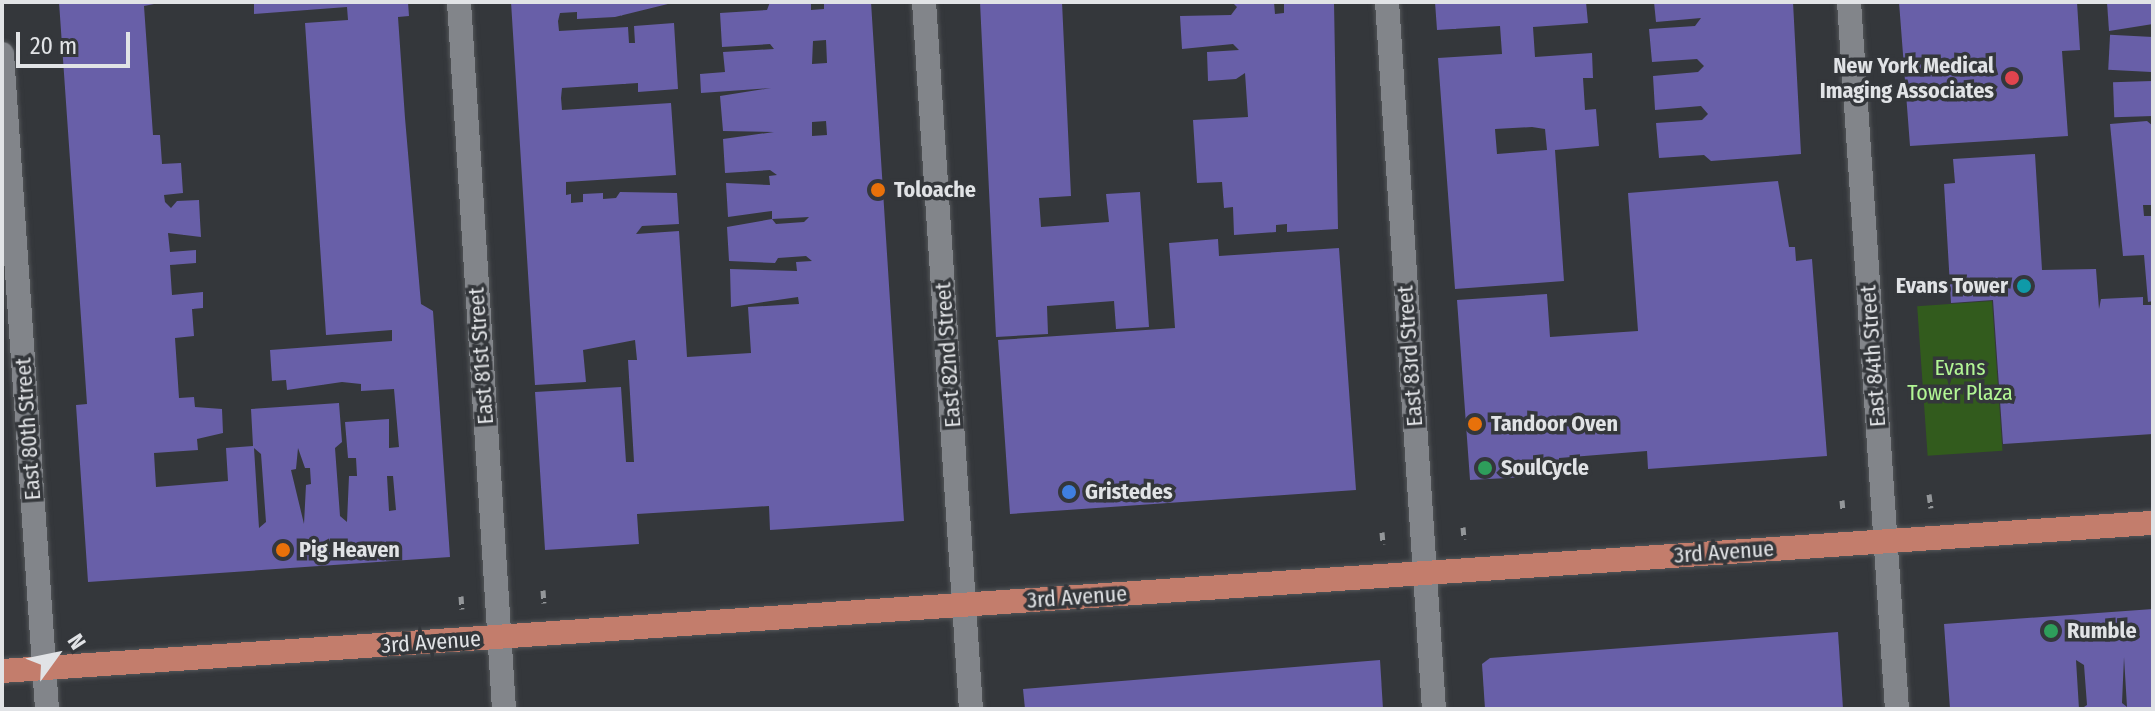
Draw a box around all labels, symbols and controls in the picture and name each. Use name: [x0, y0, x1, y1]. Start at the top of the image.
scale bar: [20, 16, 134, 66]
text: 20 m: [30, 32, 77, 60]
place label: New York Medical Imaging Associates: [1820, 52, 1994, 104]
marker: New York Medical Imaging Associates: [2001, 67, 2023, 89]
place label: Toloache: [894, 177, 976, 203]
marker: Toloache: [869, 181, 887, 199]
place label: Evans Tower: [1896, 273, 2008, 299]
marker: Evans Tower: [2015, 277, 2033, 295]
street label: East 82nd Street: [930, 281, 966, 429]
street label: East 84th Street: [1855, 284, 1891, 428]
street label: East 83rd Street: [1392, 285, 1428, 427]
street label: East 81st Street: [463, 287, 499, 425]
park label: Evans Tower Plaza: [1907, 354, 2013, 406]
street label: East 80th Street: [10, 357, 46, 501]
place label: Tandoor Oven: [1491, 411, 1618, 437]
marker: Tandoor Oven: [1466, 415, 1484, 433]
place label: SoulCycle: [1501, 455, 1589, 481]
marker: SoulCycle: [1476, 459, 1494, 477]
place label: Gristedes: [1085, 479, 1173, 505]
marker: Gristedes: [1060, 483, 1078, 501]
street label: 3rd Avenue: [1673, 535, 1775, 569]
place label: Pig Heaven: [299, 537, 400, 563]
marker: Pig Heaven: [274, 541, 292, 559]
street label: 3rd Avenue: [1026, 580, 1128, 614]
north arrow: [16, 615, 96, 695]
place label: Rumble: [2067, 618, 2137, 644]
marker: Rumble: [2042, 622, 2060, 640]
street label: 3rd Avenue: [380, 625, 482, 659]
text: N: [62, 629, 91, 655]

